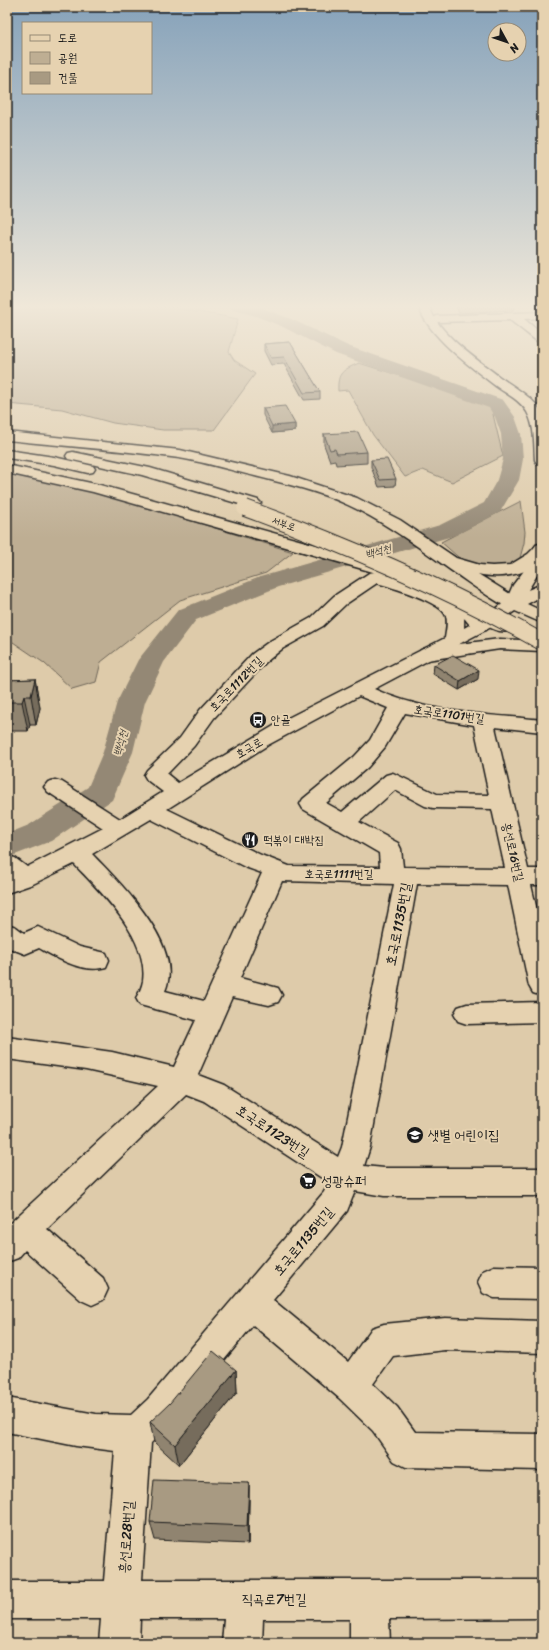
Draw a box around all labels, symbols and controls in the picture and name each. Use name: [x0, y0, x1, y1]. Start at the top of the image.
legend: [22, 22, 152, 94]
north arrow: [487, 22, 527, 62]
text: 도로: [58, 27, 77, 49]
text: N: [504, 38, 525, 57]
text: 공원: [58, 47, 77, 69]
text: 건물: [58, 67, 78, 89]
street label: 서부로: [269, 511, 298, 537]
water label: 백석천: [363, 538, 395, 564]
street label: 호국로1112번길: [204, 651, 269, 717]
street label: 호국로1101번길: [412, 698, 486, 730]
place label: 안골: [271, 709, 290, 731]
bus stop icon: 안골: [248, 710, 268, 730]
water label: 백석천: [108, 727, 134, 759]
street label: 호국로: [231, 731, 267, 765]
street label: 흥선로16번길: [496, 820, 531, 884]
place label: 떡볶이 대박집: [263, 829, 324, 851]
restaurant icon: 떡볶이 대박집: [240, 830, 260, 850]
street label: 호국로1111번길: [305, 863, 374, 885]
street label: 호국로1135번길: [378, 879, 419, 968]
street label: 호국로1123번길: [231, 1098, 315, 1165]
place label: 샛별 어린이집: [428, 1123, 499, 1148]
school or university icon: 샛별 어린이집: [405, 1125, 425, 1145]
place label: 성광슈퍼: [321, 1169, 366, 1194]
supermarket icon: 성광슈퍼: [298, 1171, 318, 1191]
street label: 호국로1135번길: [267, 1200, 341, 1282]
street label: 흥선로28번길: [111, 1499, 142, 1574]
street label: 직곡로7번길: [242, 1587, 307, 1612]

